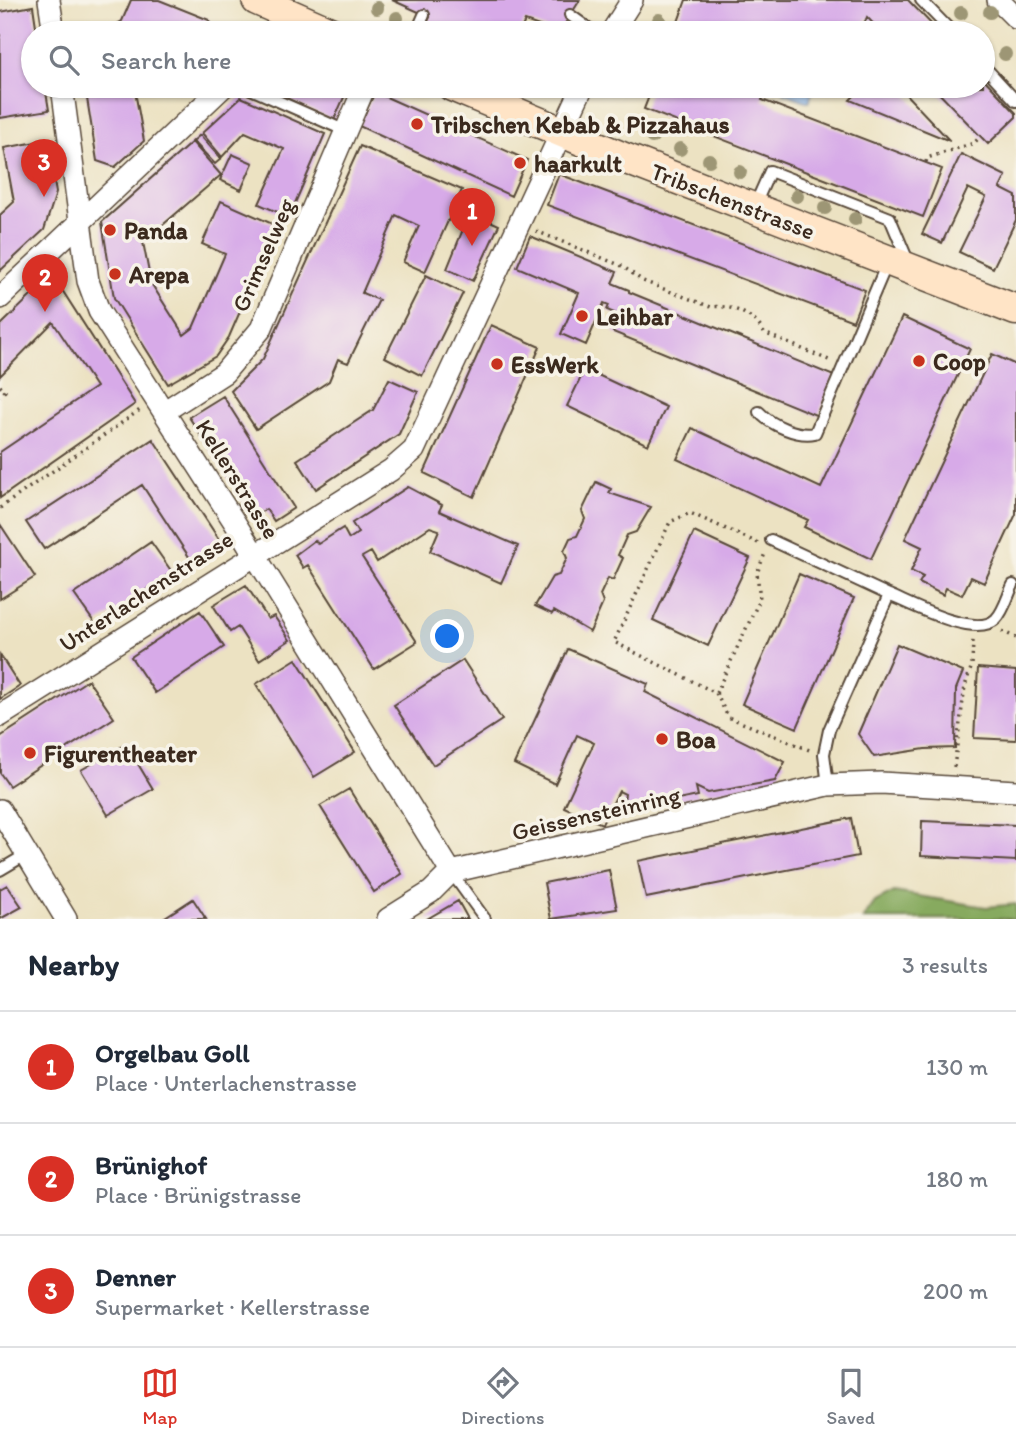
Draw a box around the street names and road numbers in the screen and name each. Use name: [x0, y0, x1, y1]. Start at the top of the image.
street label: Tribschenstrasse: [647, 156, 819, 246]
street label: Grimselweg: [225, 193, 301, 316]
street label: Kellerstrasse: [190, 414, 286, 544]
street label: Unterlachenstrasse: [54, 524, 238, 658]
street label: Geissensteinring: [509, 779, 684, 847]

